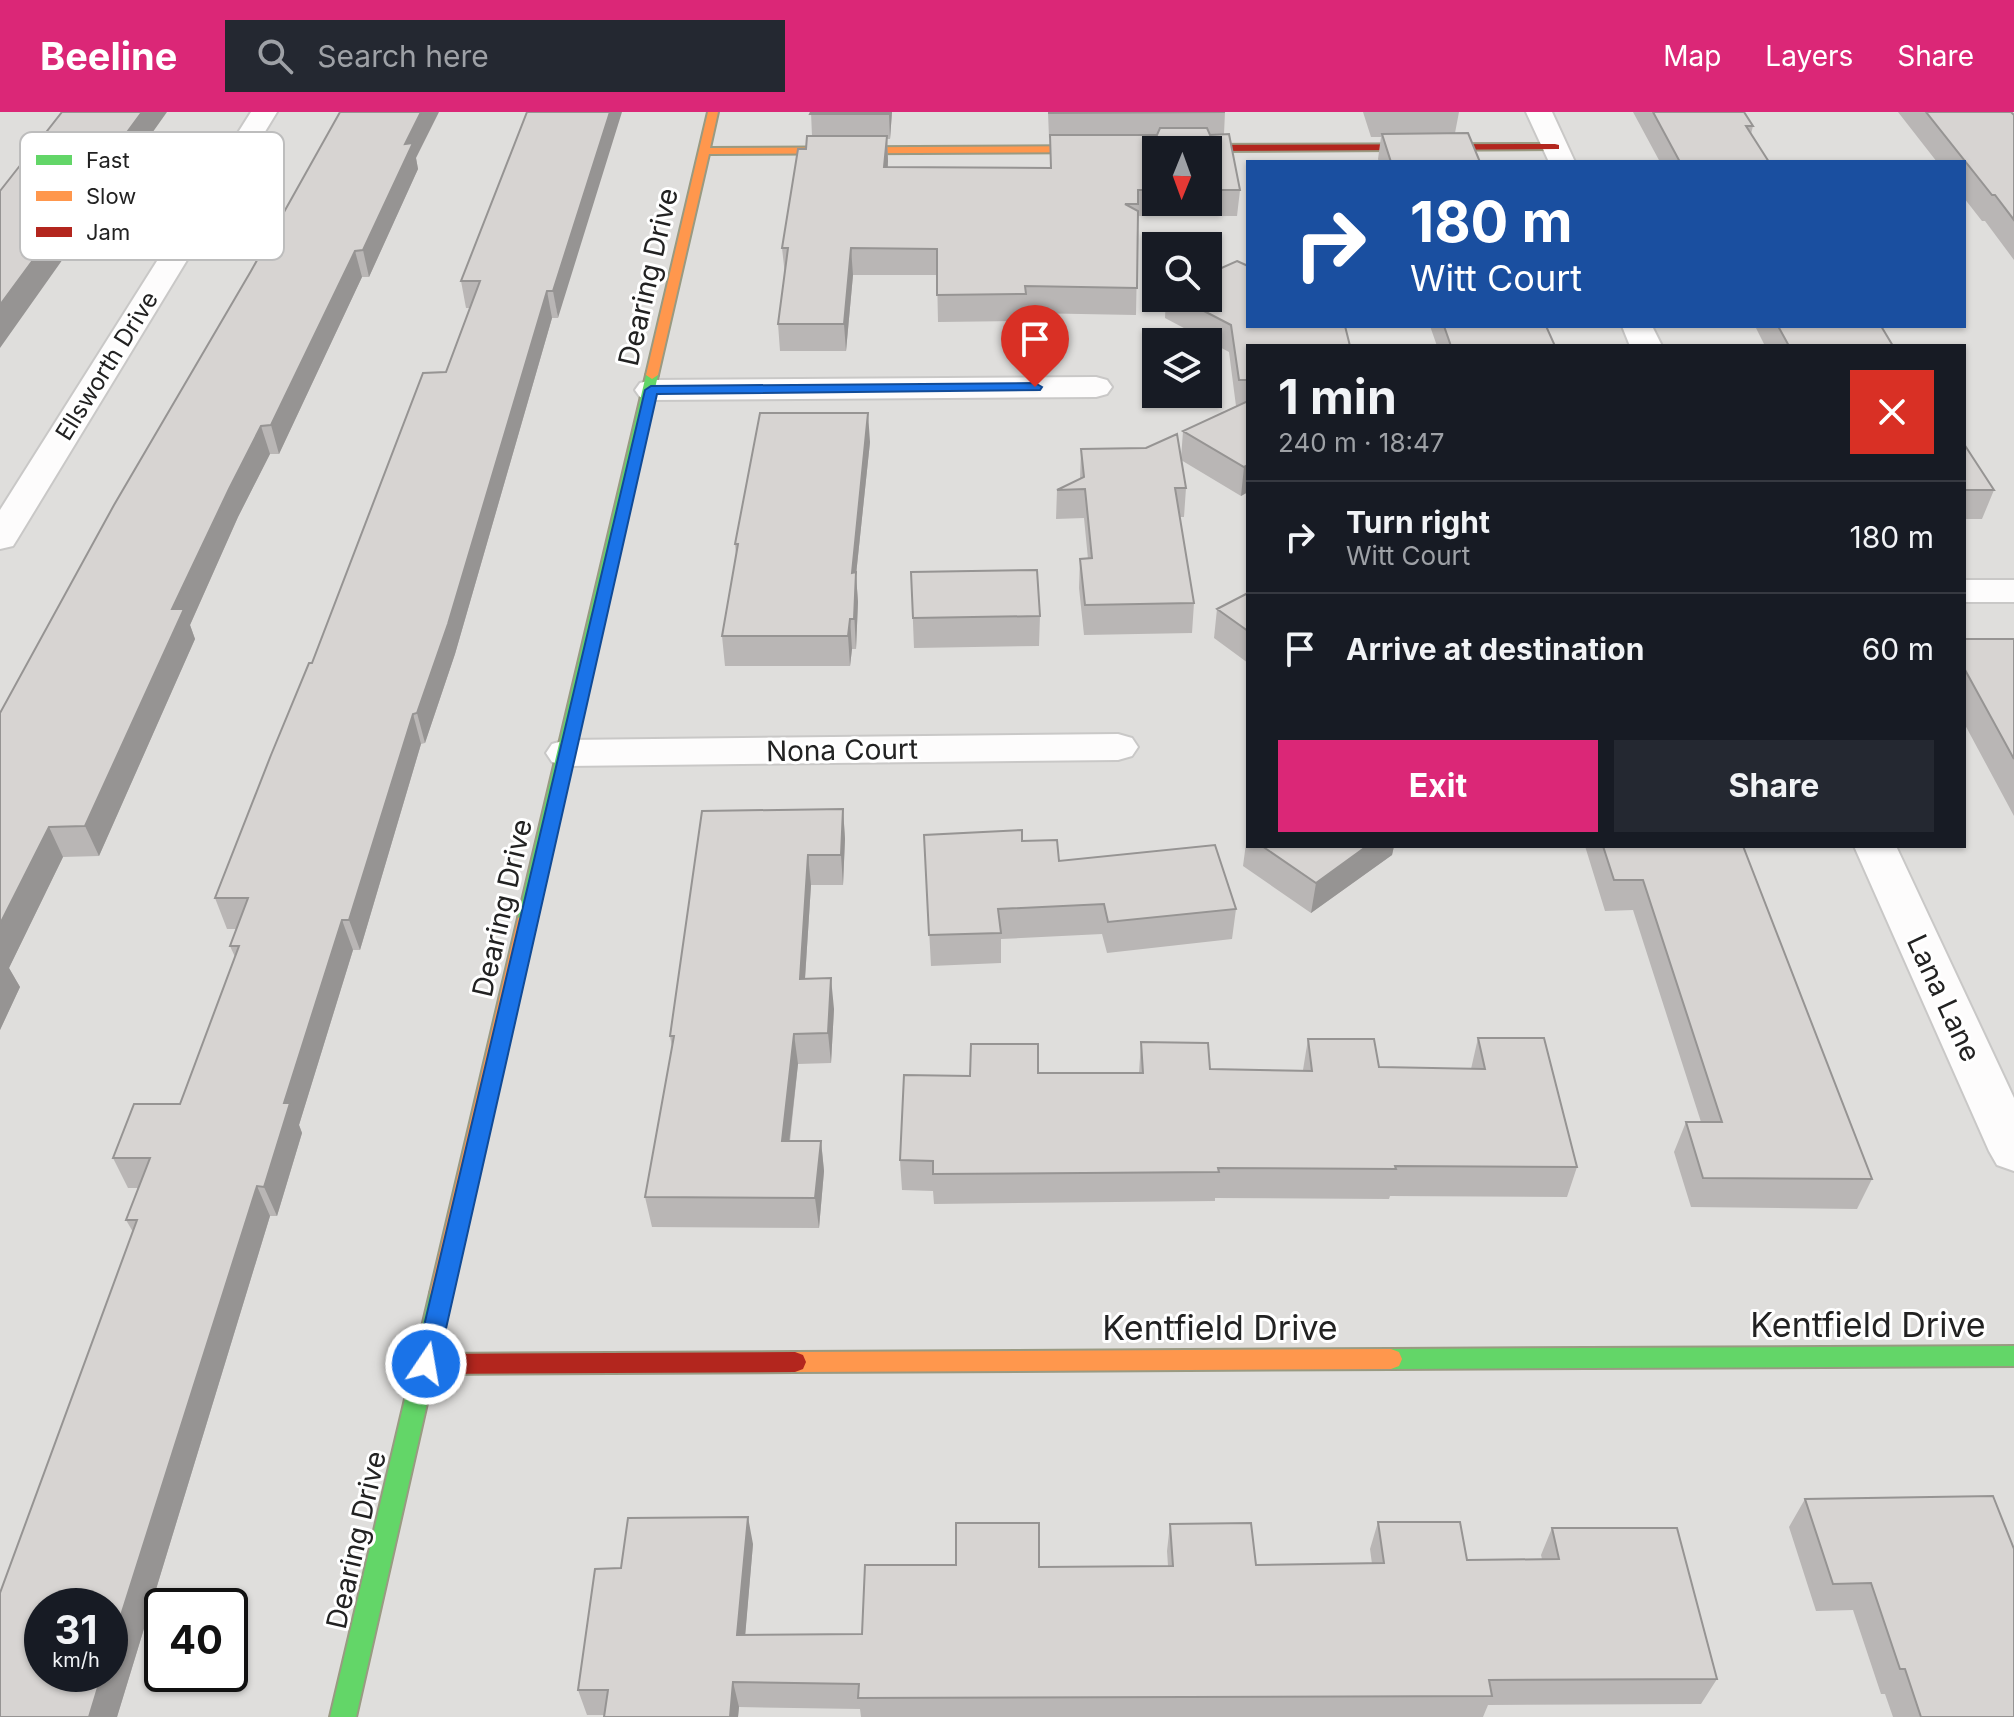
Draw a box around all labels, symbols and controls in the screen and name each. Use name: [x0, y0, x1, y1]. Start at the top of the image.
search box: [225, 20, 785, 92]
text: Beeline: [40, 33, 177, 79]
icon: search: [253, 34, 297, 78]
text: Search here: [317, 38, 489, 74]
text: Map: [1663, 39, 1721, 73]
text: Layers: [1765, 39, 1853, 73]
text: Share: [1897, 39, 1974, 73]
legend: [20, 132, 284, 260]
north arrow: [1142, 136, 1222, 216]
map controls: [1142, 136, 1222, 408]
text: Fast: [86, 147, 130, 173]
text: Slow: [86, 183, 136, 209]
street label: Dearing Drive: [611, 185, 685, 369]
text: 180 m: [1410, 188, 1573, 256]
icon: right: [1278, 192, 1382, 296]
text: Jam: [86, 219, 130, 245]
button: search: [1142, 232, 1222, 312]
text: Witt Court: [1410, 256, 1582, 300]
street label: Ellsworth Drive: [49, 286, 164, 446]
pin: [1001, 305, 1069, 387]
icon: arrive: [1013, 317, 1057, 361]
button: layers: [1142, 328, 1222, 408]
text: 1 min: [1278, 367, 1397, 426]
button: close: [1850, 370, 1934, 454]
text: 240 m · 18:47: [1278, 427, 1445, 458]
text: Turn right: [1346, 504, 1490, 540]
icon: right: [1278, 515, 1322, 559]
text: 180 m: [1850, 519, 1934, 555]
text: Witt Court: [1346, 540, 1470, 571]
icon: arrive: [1278, 627, 1322, 671]
text: Arrive at destination: [1346, 631, 1644, 667]
text: 60 m: [1862, 631, 1934, 667]
street label: Nona Court: [766, 732, 918, 768]
button: Exit: [1278, 740, 1598, 832]
button: Share: [1614, 740, 1934, 832]
street label: Dearing Drive: [465, 816, 539, 1000]
street label: Lana Lane: [1900, 929, 1988, 1067]
street label: Kentfield Drive: [1750, 1304, 1986, 1345]
street label: Kentfield Drive: [1102, 1307, 1338, 1348]
position arrow: [384, 1322, 468, 1406]
street label: Dearing Drive: [319, 1448, 393, 1632]
speed limit sign: 40: [144, 1588, 248, 1692]
text: 31: [54, 1605, 98, 1654]
text: km/h: [52, 1648, 100, 1672]

